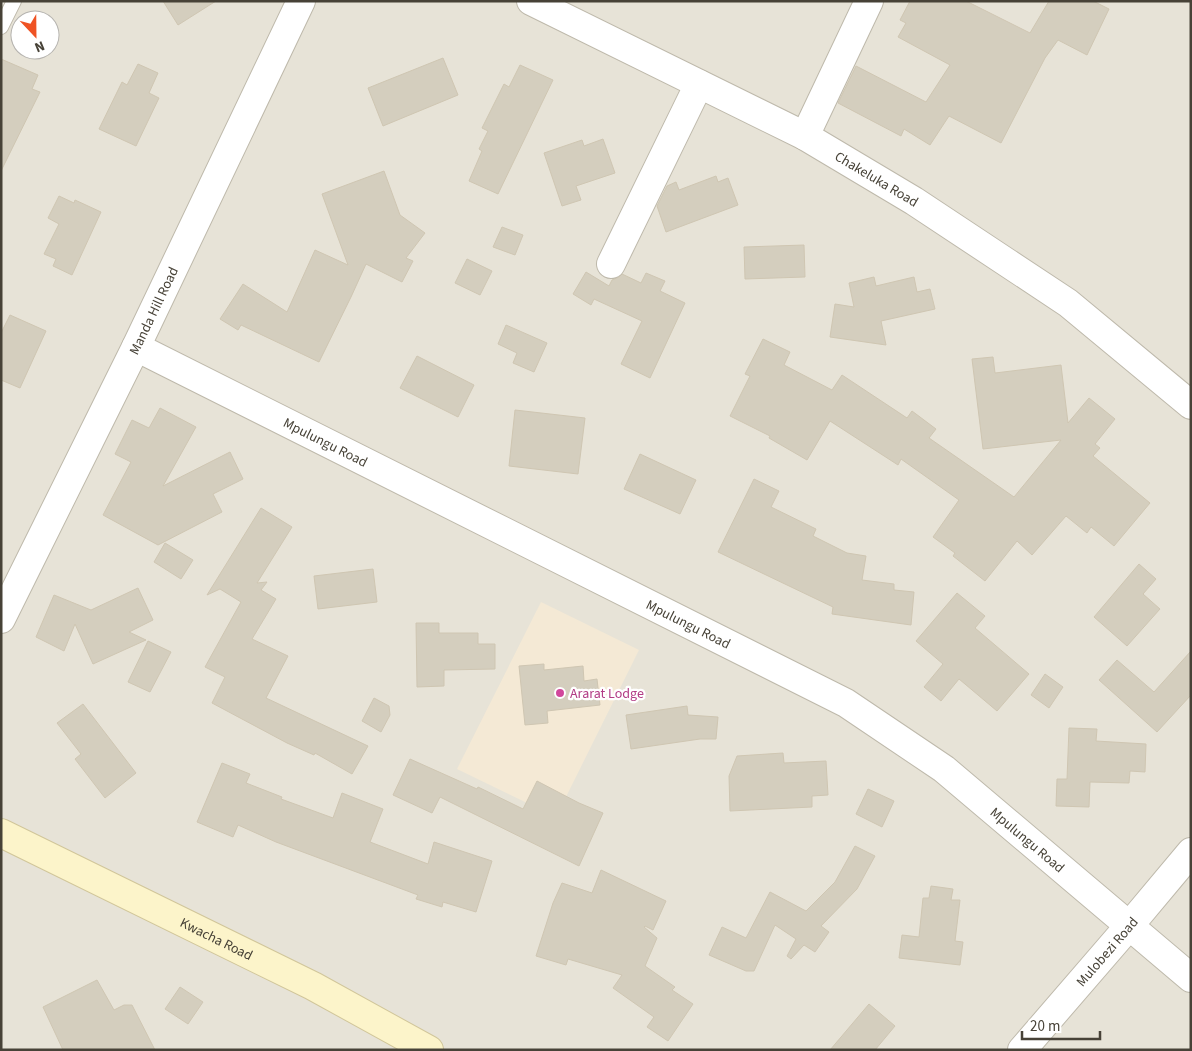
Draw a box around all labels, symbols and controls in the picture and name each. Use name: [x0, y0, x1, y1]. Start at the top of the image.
north arrow: [10, 10, 60, 60]
text: N: [31, 35, 48, 57]
street label: Chakeluka Road: [831, 147, 922, 212]
street label: Manda Hill Road: [125, 264, 184, 358]
street label: Mpulungu Road: [279, 413, 371, 472]
street label: Mpulungu Road: [642, 595, 734, 654]
place label: Ararat Lodge: [570, 684, 644, 704]
marker: Ararat Lodge: [554, 687, 566, 699]
street label: Mpulungu Road: [985, 803, 1069, 878]
street label: Kwacha Road: [176, 913, 256, 966]
street label: Mulobezi Road: [1072, 913, 1143, 991]
scale bar: [1022, 1008, 1100, 1040]
text: 20 m: [1030, 1016, 1060, 1037]

